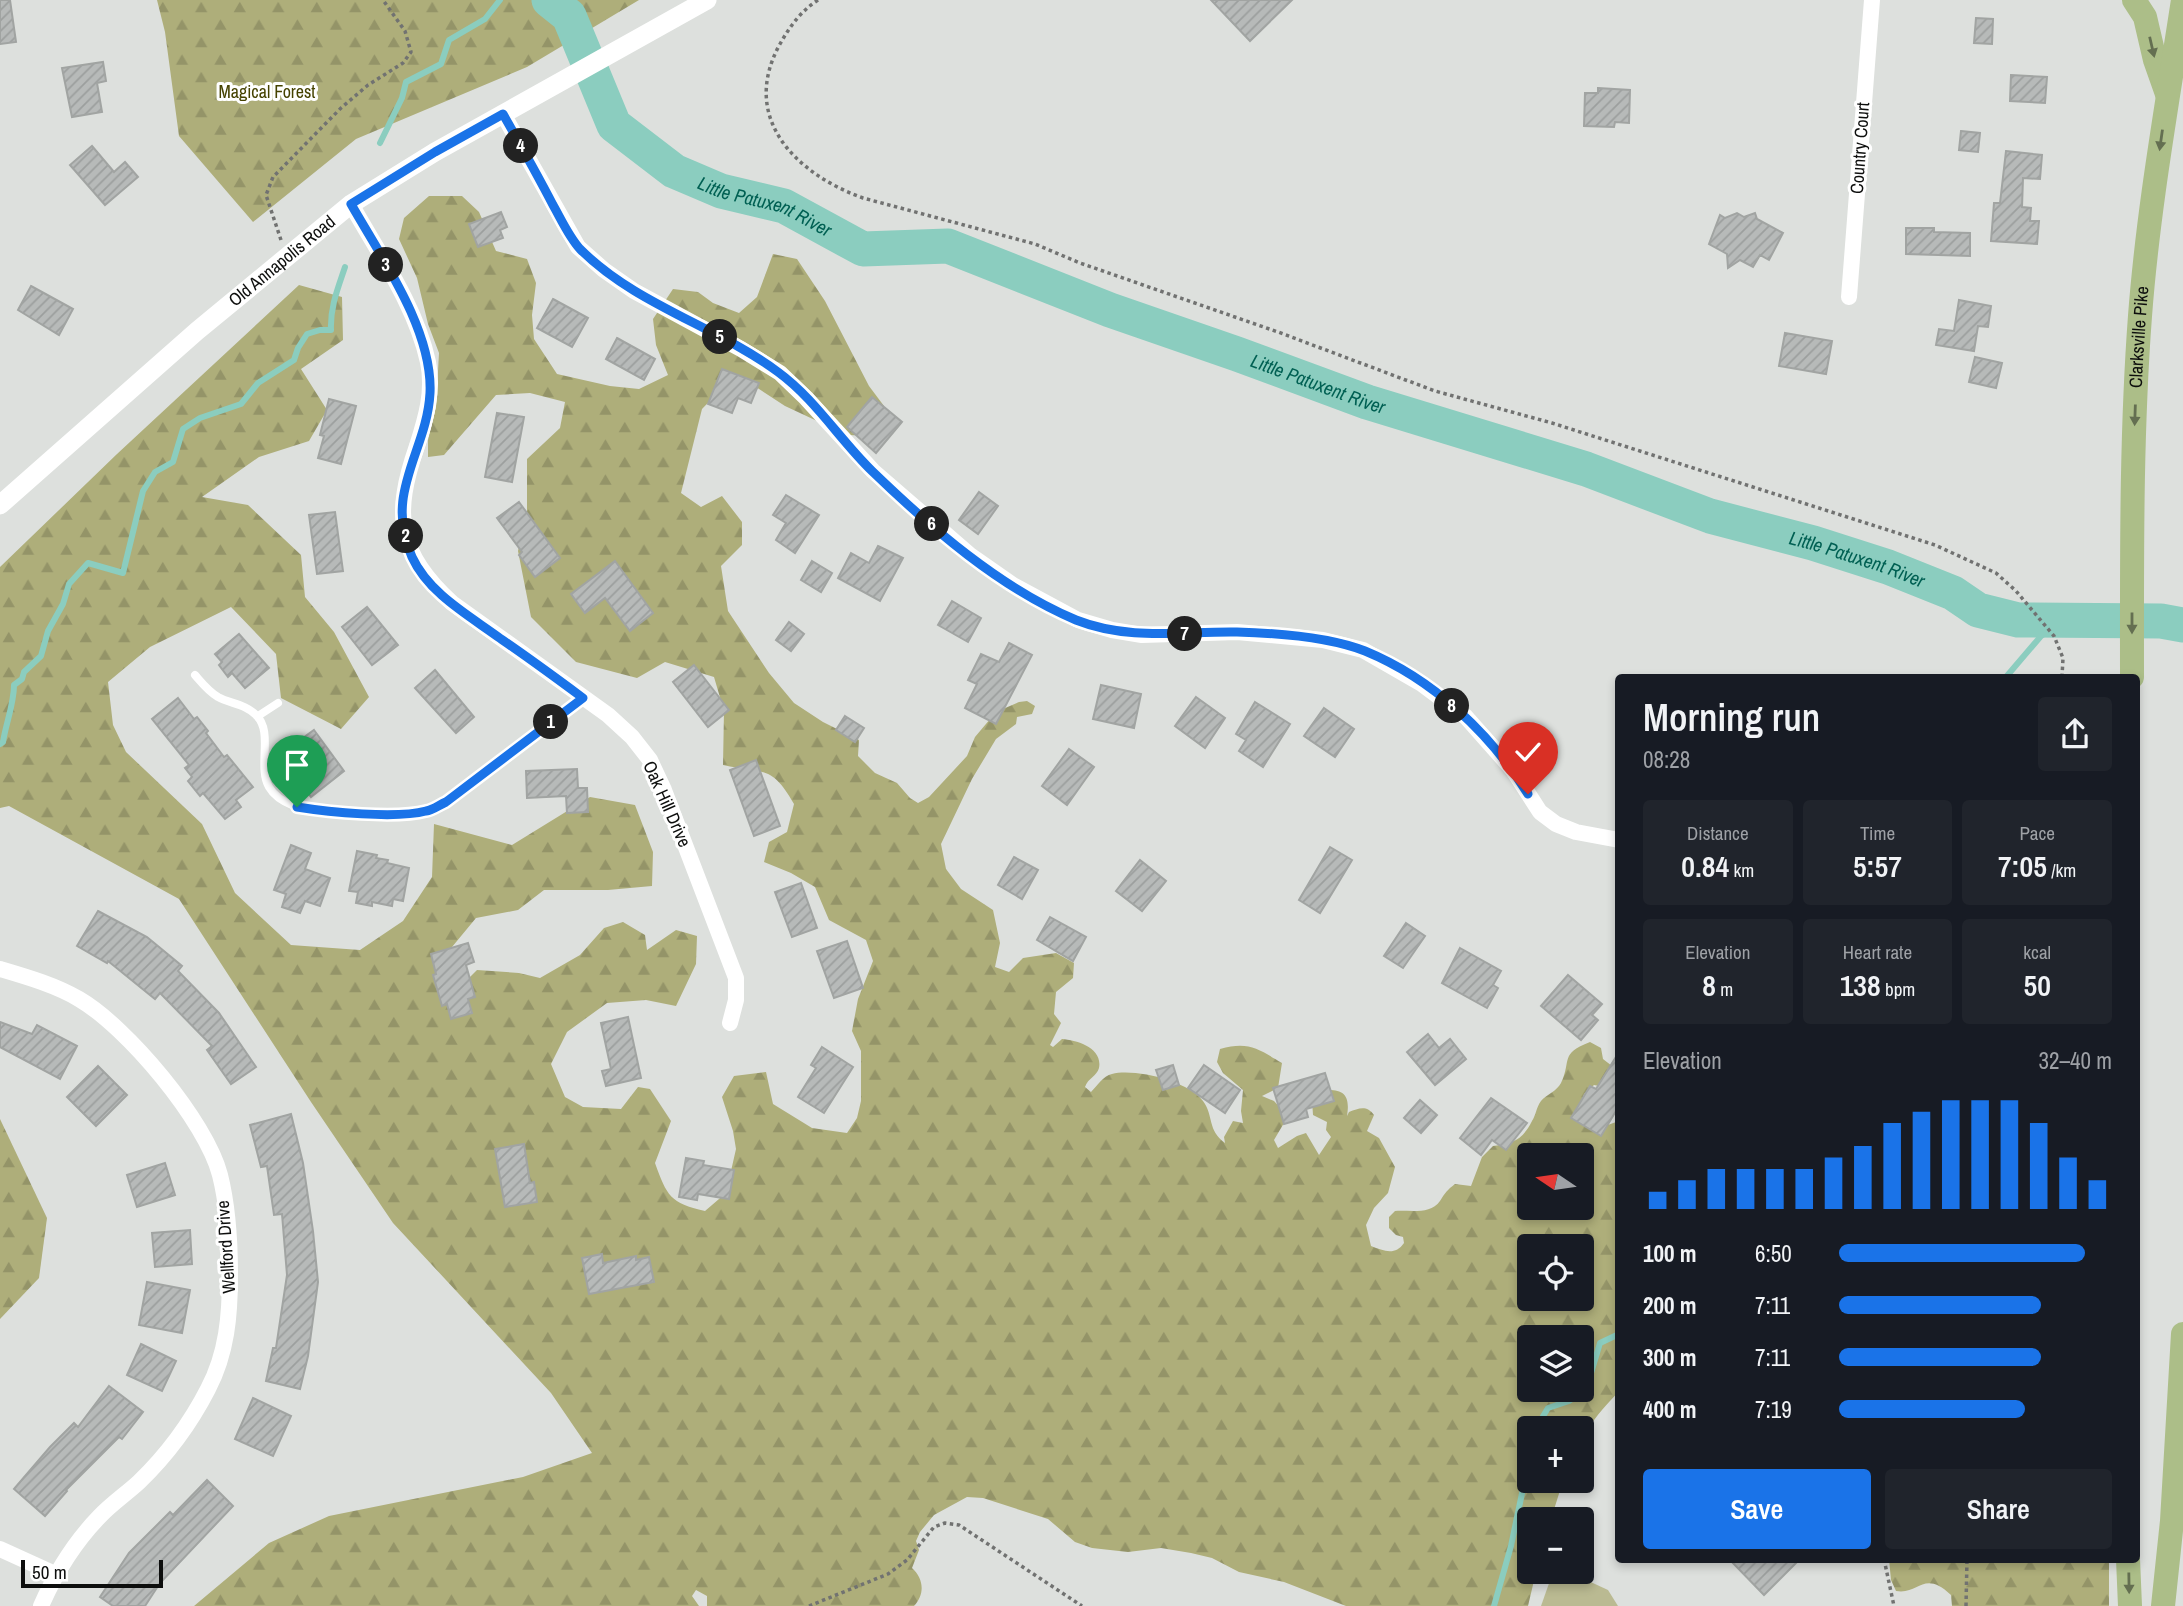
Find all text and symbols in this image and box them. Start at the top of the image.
one-way arrow [2147,36,2158,58]
park label: Magical Forest [219,79,315,104]
street label: Country Court [1844,101,1875,195]
pin: 4 [504,128,538,164]
one-way arrow [2156,129,2167,151]
text: 4 [516,132,525,158]
water label: Little Patuxent River [694,170,837,243]
street label: Old Annapolis Road [223,209,340,312]
pin: 3 [368,247,404,282]
text: 3 [381,251,390,277]
street label: Clarksville Pike [2123,285,2154,389]
pin: 5 [702,320,738,354]
text: 5 [715,323,724,349]
water label: Little Patuxent River [1247,347,1389,420]
one-way arrow [2129,404,2140,426]
pin: 6 [914,506,950,542]
text: 6 [927,510,936,536]
pin: 2 [388,518,424,554]
text: 2 [401,522,410,548]
water label: Little Patuxent River [1787,524,1929,594]
one-way arrow [2126,612,2138,634]
pin: 7 [1168,616,1202,652]
text: 7 [1180,620,1189,646]
pin: 8 [1434,688,1470,724]
text: 8 [1447,692,1456,718]
text: Morning run [1643,692,1820,743]
button: share [2038,697,2112,771]
pin: 1 [534,704,568,740]
text: 1 [546,708,555,734]
pin [1498,722,1558,794]
icon: check [1509,733,1547,771]
pin [267,735,327,807]
text: 08:28 [1643,744,1690,775]
icon: arrive [278,746,316,784]
street label: Oak Hill Drive [637,757,698,851]
text: Distance [1687,820,1749,846]
text: Time [1860,820,1895,846]
text: Pace [2019,820,2055,846]
text: 0.84 [1681,846,1729,886]
text: 5:57 [1853,846,1902,886]
text: 7:05 [1998,846,2047,886]
text: km [1729,857,1754,883]
text: /km [2047,857,2076,883]
text: Elevation [1685,939,1750,965]
text: Heart rate [1843,939,1912,965]
text: kcal [2023,939,2051,965]
text: 8 [1702,965,1716,1005]
text: 138 [1840,965,1881,1005]
text: 50 [2023,965,2051,1005]
text: m [1716,976,1733,1002]
text: bpm [1881,976,1915,1002]
text: Elevation [1643,1045,1722,1076]
text: 32–40 m [2039,1045,2112,1076]
north arrow [1517,1143,1594,1220]
map controls [1517,1143,1594,1584]
street label: Wellford Drive [210,1200,241,1294]
button: locate [1517,1234,1594,1311]
text: 100 m [1643,1238,1696,1269]
text: 6:50 [1755,1238,1792,1269]
text: 200 m [1643,1290,1696,1321]
text: 7:11 [1755,1290,1790,1321]
button: layers [1517,1325,1594,1402]
text: 300 m [1643,1342,1696,1373]
text: 7:11 [1755,1342,1790,1373]
text: 400 m [1643,1394,1696,1425]
text: 7:19 [1755,1394,1792,1425]
button: + [1517,1416,1594,1493]
button: Save [1643,1469,1871,1549]
button: Share [1885,1469,2112,1549]
button: − [1517,1507,1594,1584]
scale bar [21,1557,163,1589]
text: 50 m [32,1559,67,1585]
one-way arrow [2123,1572,2135,1594]

